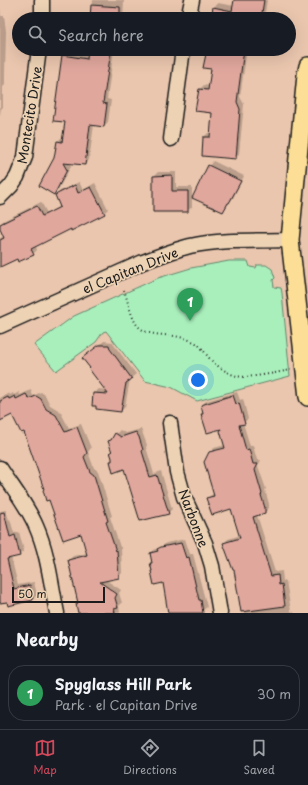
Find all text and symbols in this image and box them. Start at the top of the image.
search box [12,12,296,56]
icon: search [26,23,48,45]
text: Search here [58,23,144,46]
street label: Montecito Drive [12,65,46,165]
street label: el Capitan Drive [79,242,181,298]
pin: 1 [177,288,203,321]
your location [188,370,208,390]
street label: Narbonne [174,486,214,550]
scale bar [12,585,105,604]
text: 50 m [18,585,47,602]
text: Nearby [16,626,78,652]
text: Spyglass Hill Park [55,672,192,695]
text: 1 [27,684,33,703]
text: 30 m [257,684,291,703]
text: Park · el Capitan Drive [55,695,197,714]
tab: Map [33,737,57,778]
tab: Directions [123,737,177,778]
tab: Saved [243,737,275,778]

